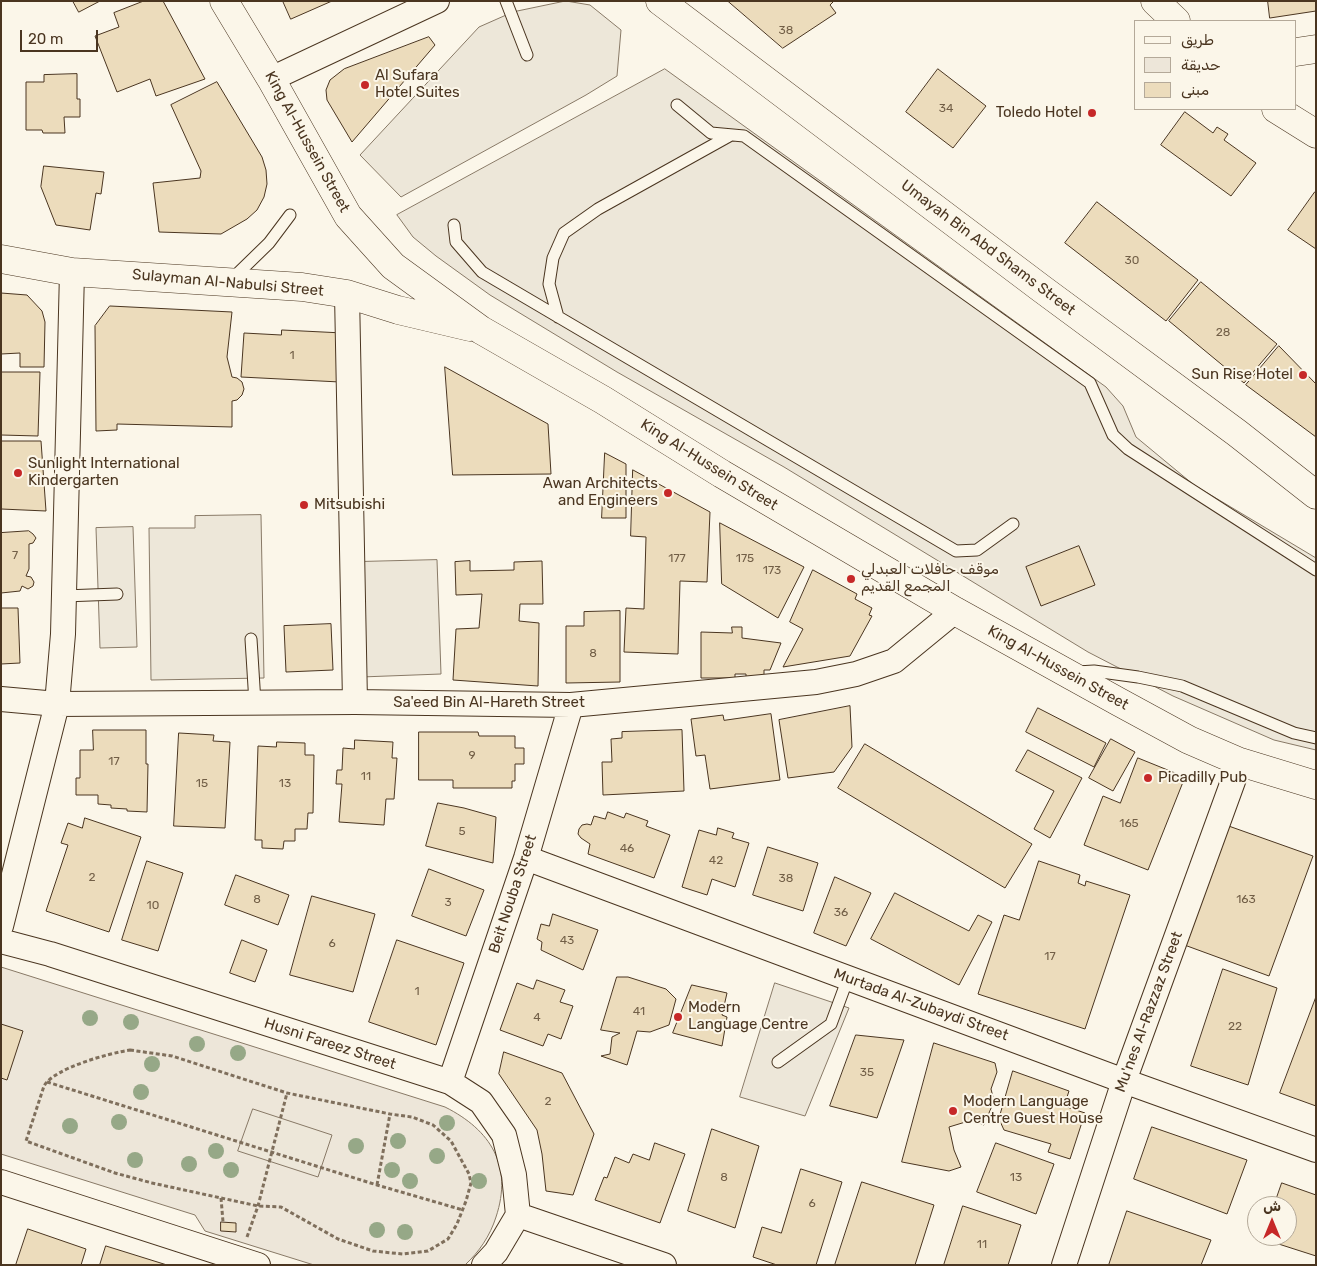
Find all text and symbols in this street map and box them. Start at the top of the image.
scale bar [22,20,100,52]
legend [1134,20,1297,110]
house number: 38 [779,24,793,38]
text: 20 m [28,30,63,48]
text: طريق [1181,31,1214,49]
text: حديقة [1181,56,1221,74]
place label: Al Sufara Hotel Suites [375,67,460,102]
street label: King Al-Hussein Street [261,68,353,216]
marker: Al Sufara Hotel Suites [359,79,371,91]
text: مبنى [1181,81,1209,99]
house number: 34 [939,102,953,116]
place label: Toledo Hotel [996,104,1082,122]
marker: Toledo Hotel [1086,107,1098,119]
street label: Umayah Bin Abd Shams Street [897,176,1079,320]
house number: 30 [1125,254,1139,268]
street label: Sulayman Al-Nabulsi Street [131,266,325,300]
house number: 28 [1216,326,1230,340]
house number: 1 [289,349,295,363]
place label: Sun Rise Hotel [1192,366,1293,384]
marker: Sun Rise Hotel [1297,369,1309,381]
street label: King Al-Hussein Street [637,415,781,515]
place label: Sunlight International Kindergarten [28,455,180,490]
marker: Sunlight International Kindergarten [12,467,24,479]
place label: Awan Architects and Engineers [543,475,658,510]
marker: Awan Architects and Engineers [662,487,674,499]
place label: Mitsubishi [314,496,385,514]
marker: Mitsubishi [298,499,310,511]
house number: 7 [12,549,18,563]
house number: 177 [668,552,686,566]
house number: 175 [736,552,754,566]
place label: موقف حافلات العبدلي المجمع القديم [861,561,999,596]
house number: 173 [763,564,781,578]
marker: موقف حافلات العبدلي المجمع القديم [845,573,857,585]
street label: King Al-Hussein Street [984,622,1132,714]
house number: 8 [589,647,597,661]
street label: Sa'eed Bin Al-Hareth Street [393,694,585,712]
house number: 9 [468,749,476,763]
house number: 17 [108,755,120,769]
place label: Picadilly Pub [1158,769,1247,787]
house number: 11 [361,770,371,784]
marker: Picadilly Pub [1142,772,1154,784]
house number: 15 [196,777,208,791]
house number: 13 [279,777,291,791]
house number: 165 [1119,817,1139,831]
house number: 5 [458,825,466,839]
street label: Beit Nouba Street [485,832,541,956]
house number: 46 [620,842,634,856]
house number: 42 [709,854,723,868]
house number: 2 [88,871,96,885]
house number: 38 [779,872,793,886]
house number: 8 [253,893,261,907]
house number: 163 [1236,893,1256,907]
house number: 3 [444,896,452,910]
house number: 10 [147,899,159,913]
house number: 36 [834,906,848,920]
street label: Mu'nes Al-Razzaz Street [1111,929,1187,1095]
house number: 43 [560,934,574,948]
house number: 6 [328,937,336,951]
house number: 17 [1044,950,1056,964]
street label: Murtada Al-Zubaydi Street [831,965,1011,1045]
house number: 1 [414,985,420,999]
place label: Modern Language Centre [688,999,808,1034]
house number: 41 [633,1005,645,1019]
house number: 4 [533,1011,541,1025]
marker: Modern Language Centre [672,1011,684,1023]
street label: Husni Fareez Street [262,1014,398,1074]
house number: 22 [1228,1020,1242,1034]
house number: 35 [860,1066,874,1080]
place label: Modern Language Centre Guest House [963,1093,1103,1128]
house number: 2 [544,1095,552,1109]
marker: Modern Language Centre Guest House [947,1105,959,1117]
house number: 8 [720,1171,728,1185]
house number: 13 [1010,1171,1022,1185]
north arrow [1247,1196,1297,1246]
house number: 6 [808,1197,816,1211]
text: ش [1263,1198,1281,1215]
house number: 11 [977,1238,987,1252]

